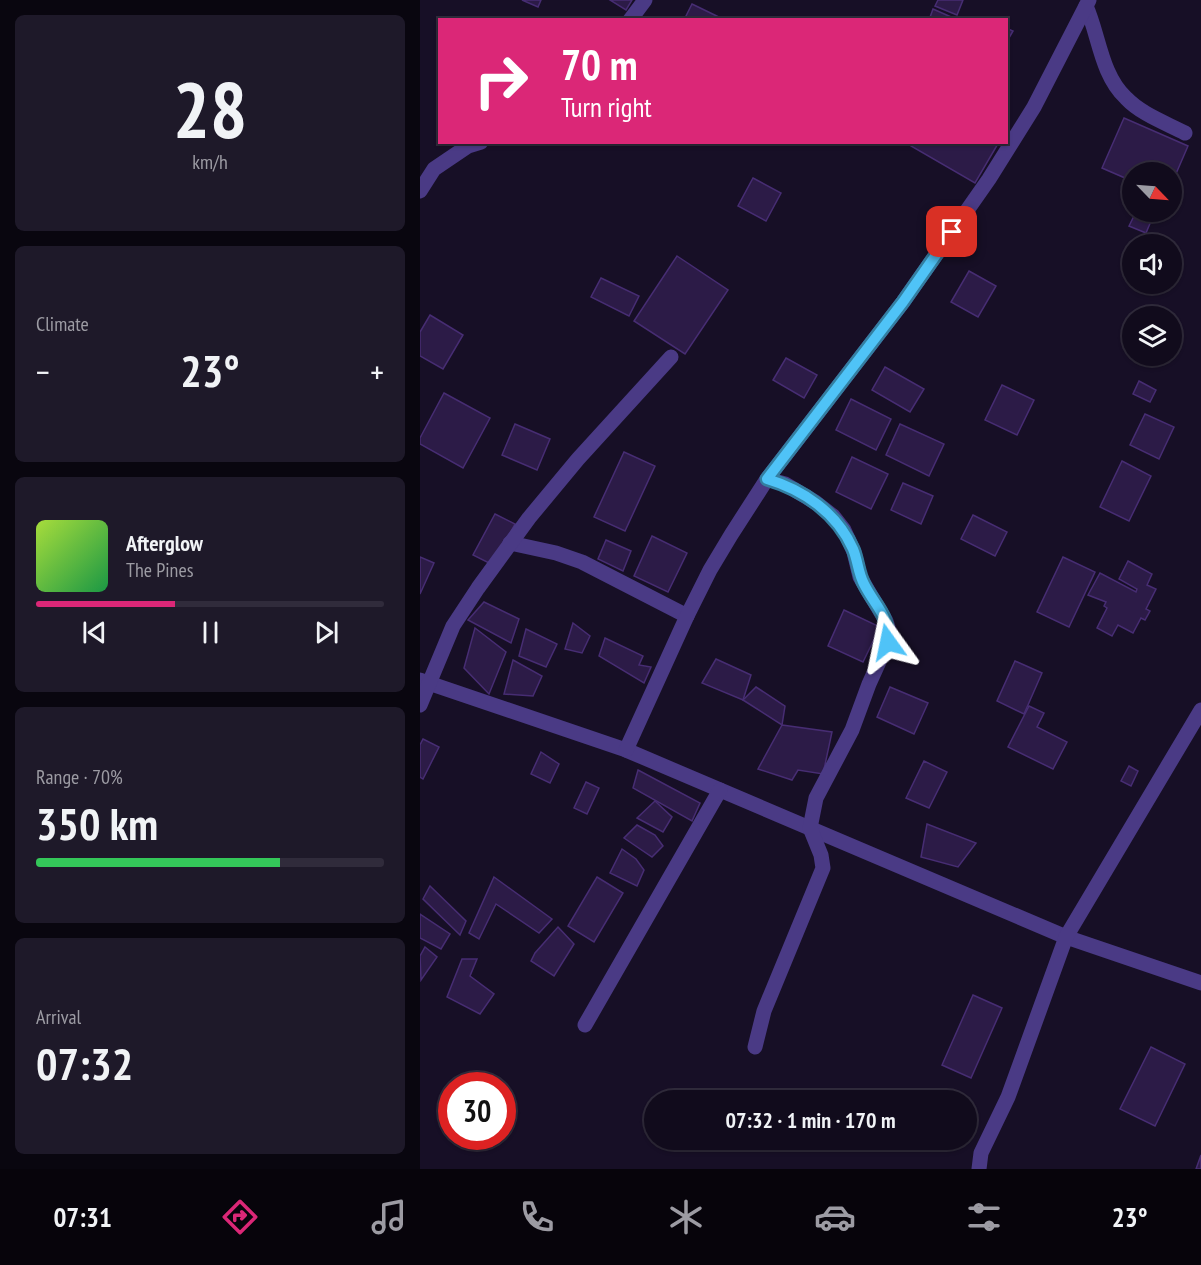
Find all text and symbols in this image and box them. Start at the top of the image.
text: 70 m [561,37,638,92]
icon: right [462,42,540,120]
text: 28 [173,59,247,160]
text: Turn right [561,90,652,124]
text: km/h [192,149,228,175]
north arrow [1122,162,1182,222]
map controls [1122,162,1182,366]
pin [926,206,977,257]
icon: arrive [935,215,968,248]
button: sound [1122,234,1182,294]
button: layers [1122,306,1182,366]
text: Climate [36,311,89,337]
text: 23° [180,341,240,399]
text: − [36,350,50,393]
text: + [370,350,384,393]
text: Afterglow [126,529,203,557]
text: The Pines [126,557,193,583]
position arrow [856,610,920,674]
icon: previous [78,616,111,649]
icon: pause [194,616,227,649]
icon: next [310,616,343,649]
text: Range · 70% [36,764,123,790]
text: 350 km [36,794,158,852]
text: Arrival [36,1004,81,1030]
text: 07:32 [36,1034,133,1092]
speed limit sign: 30 [438,1072,516,1150]
text: 07:32 · 1 min · 170 m [725,1106,896,1134]
icon: directions [219,1196,261,1238]
icon: music [368,1196,410,1238]
icon: phone [516,1196,558,1238]
icon: climate [665,1196,707,1238]
icon: car [814,1196,856,1238]
icon: filters [963,1196,1005,1238]
text: 07:31 [53,1200,112,1234]
text: 23° [1112,1200,1147,1234]

